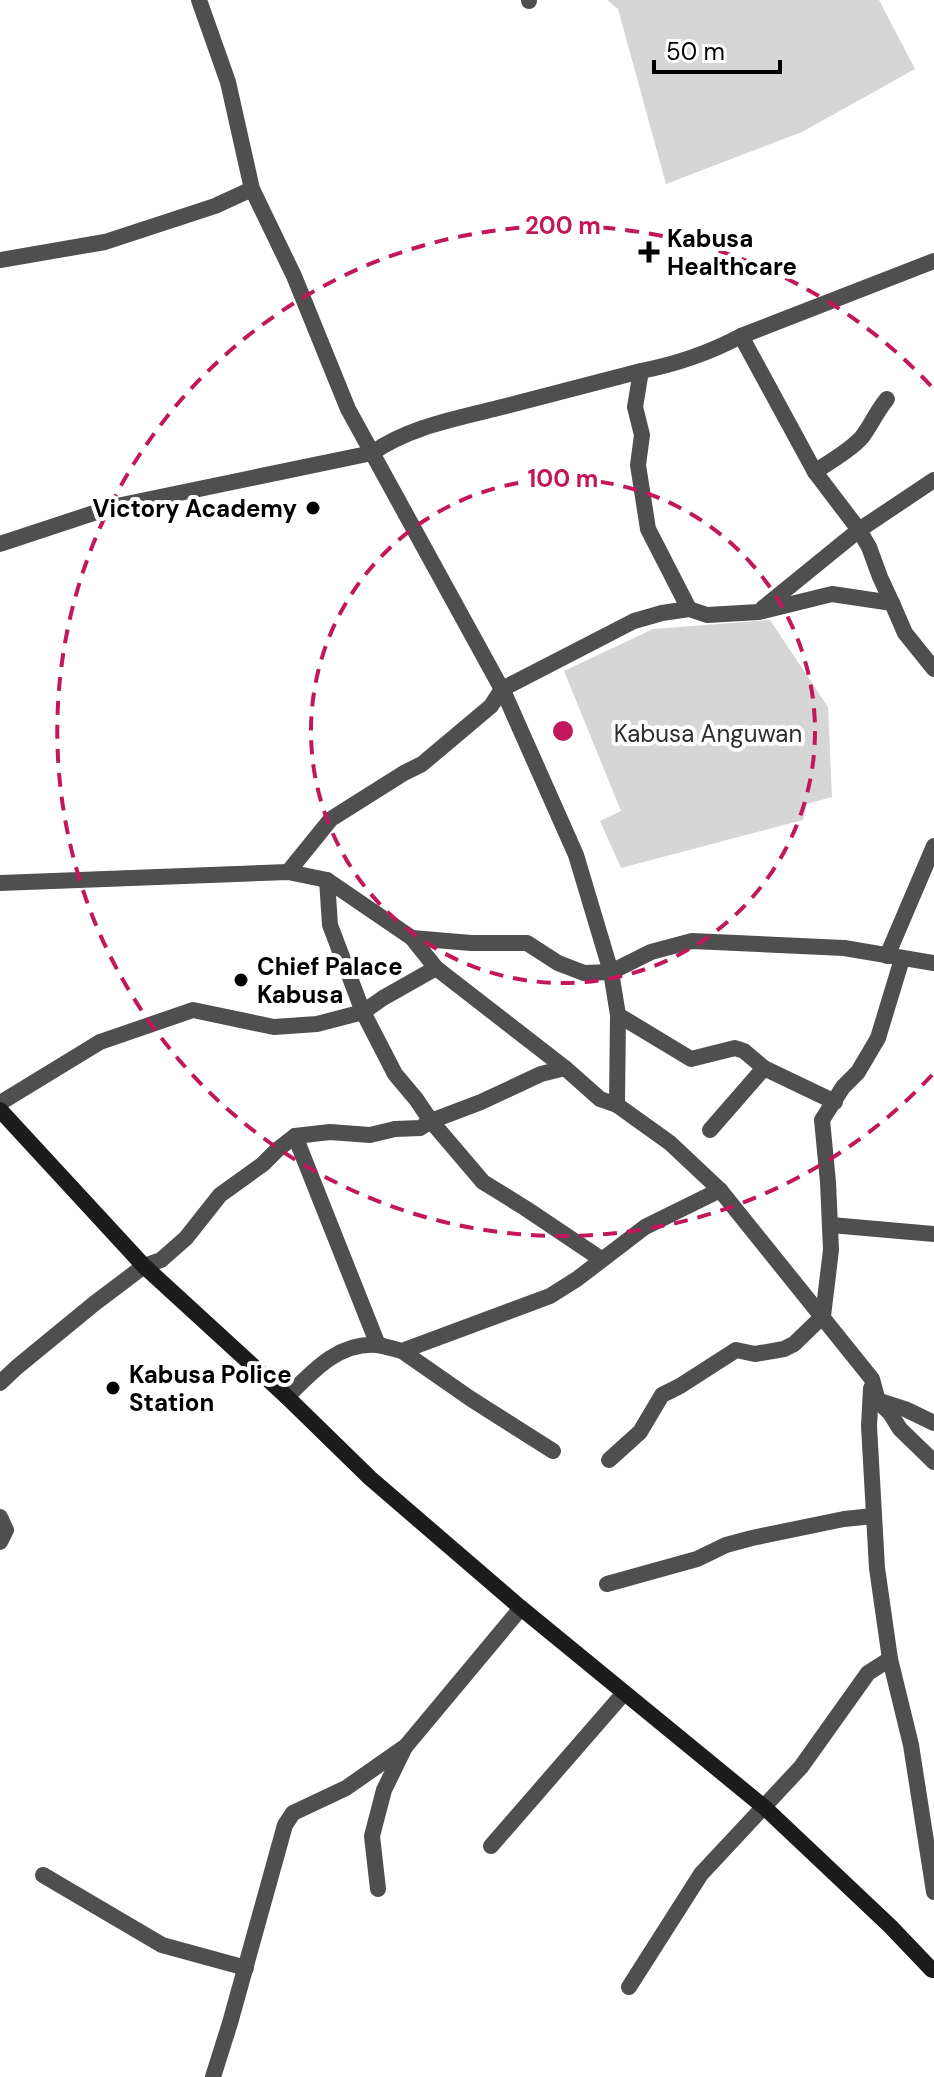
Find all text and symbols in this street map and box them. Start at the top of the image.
scale bar [654,24,780,74]
text: 50 m [666,36,725,67]
text: 200 m [525,210,601,241]
place label: Kabusa Healthcare [667,223,797,282]
marker: Kabusa Healthcare [638,241,660,263]
text: 100 m [528,463,598,494]
place label: Victory Academy [92,493,297,524]
marker: Victory Academy [304,499,322,517]
centre of rings [549,717,577,745]
park label: Kabusa Anguwan [614,718,802,749]
place label: Chief Palace Kabusa [257,951,403,1010]
marker: Chief Palace Kabusa [232,971,250,989]
place label: Kabusa Police Station [129,1359,292,1418]
marker: Kabusa Police Station [104,1379,122,1397]

